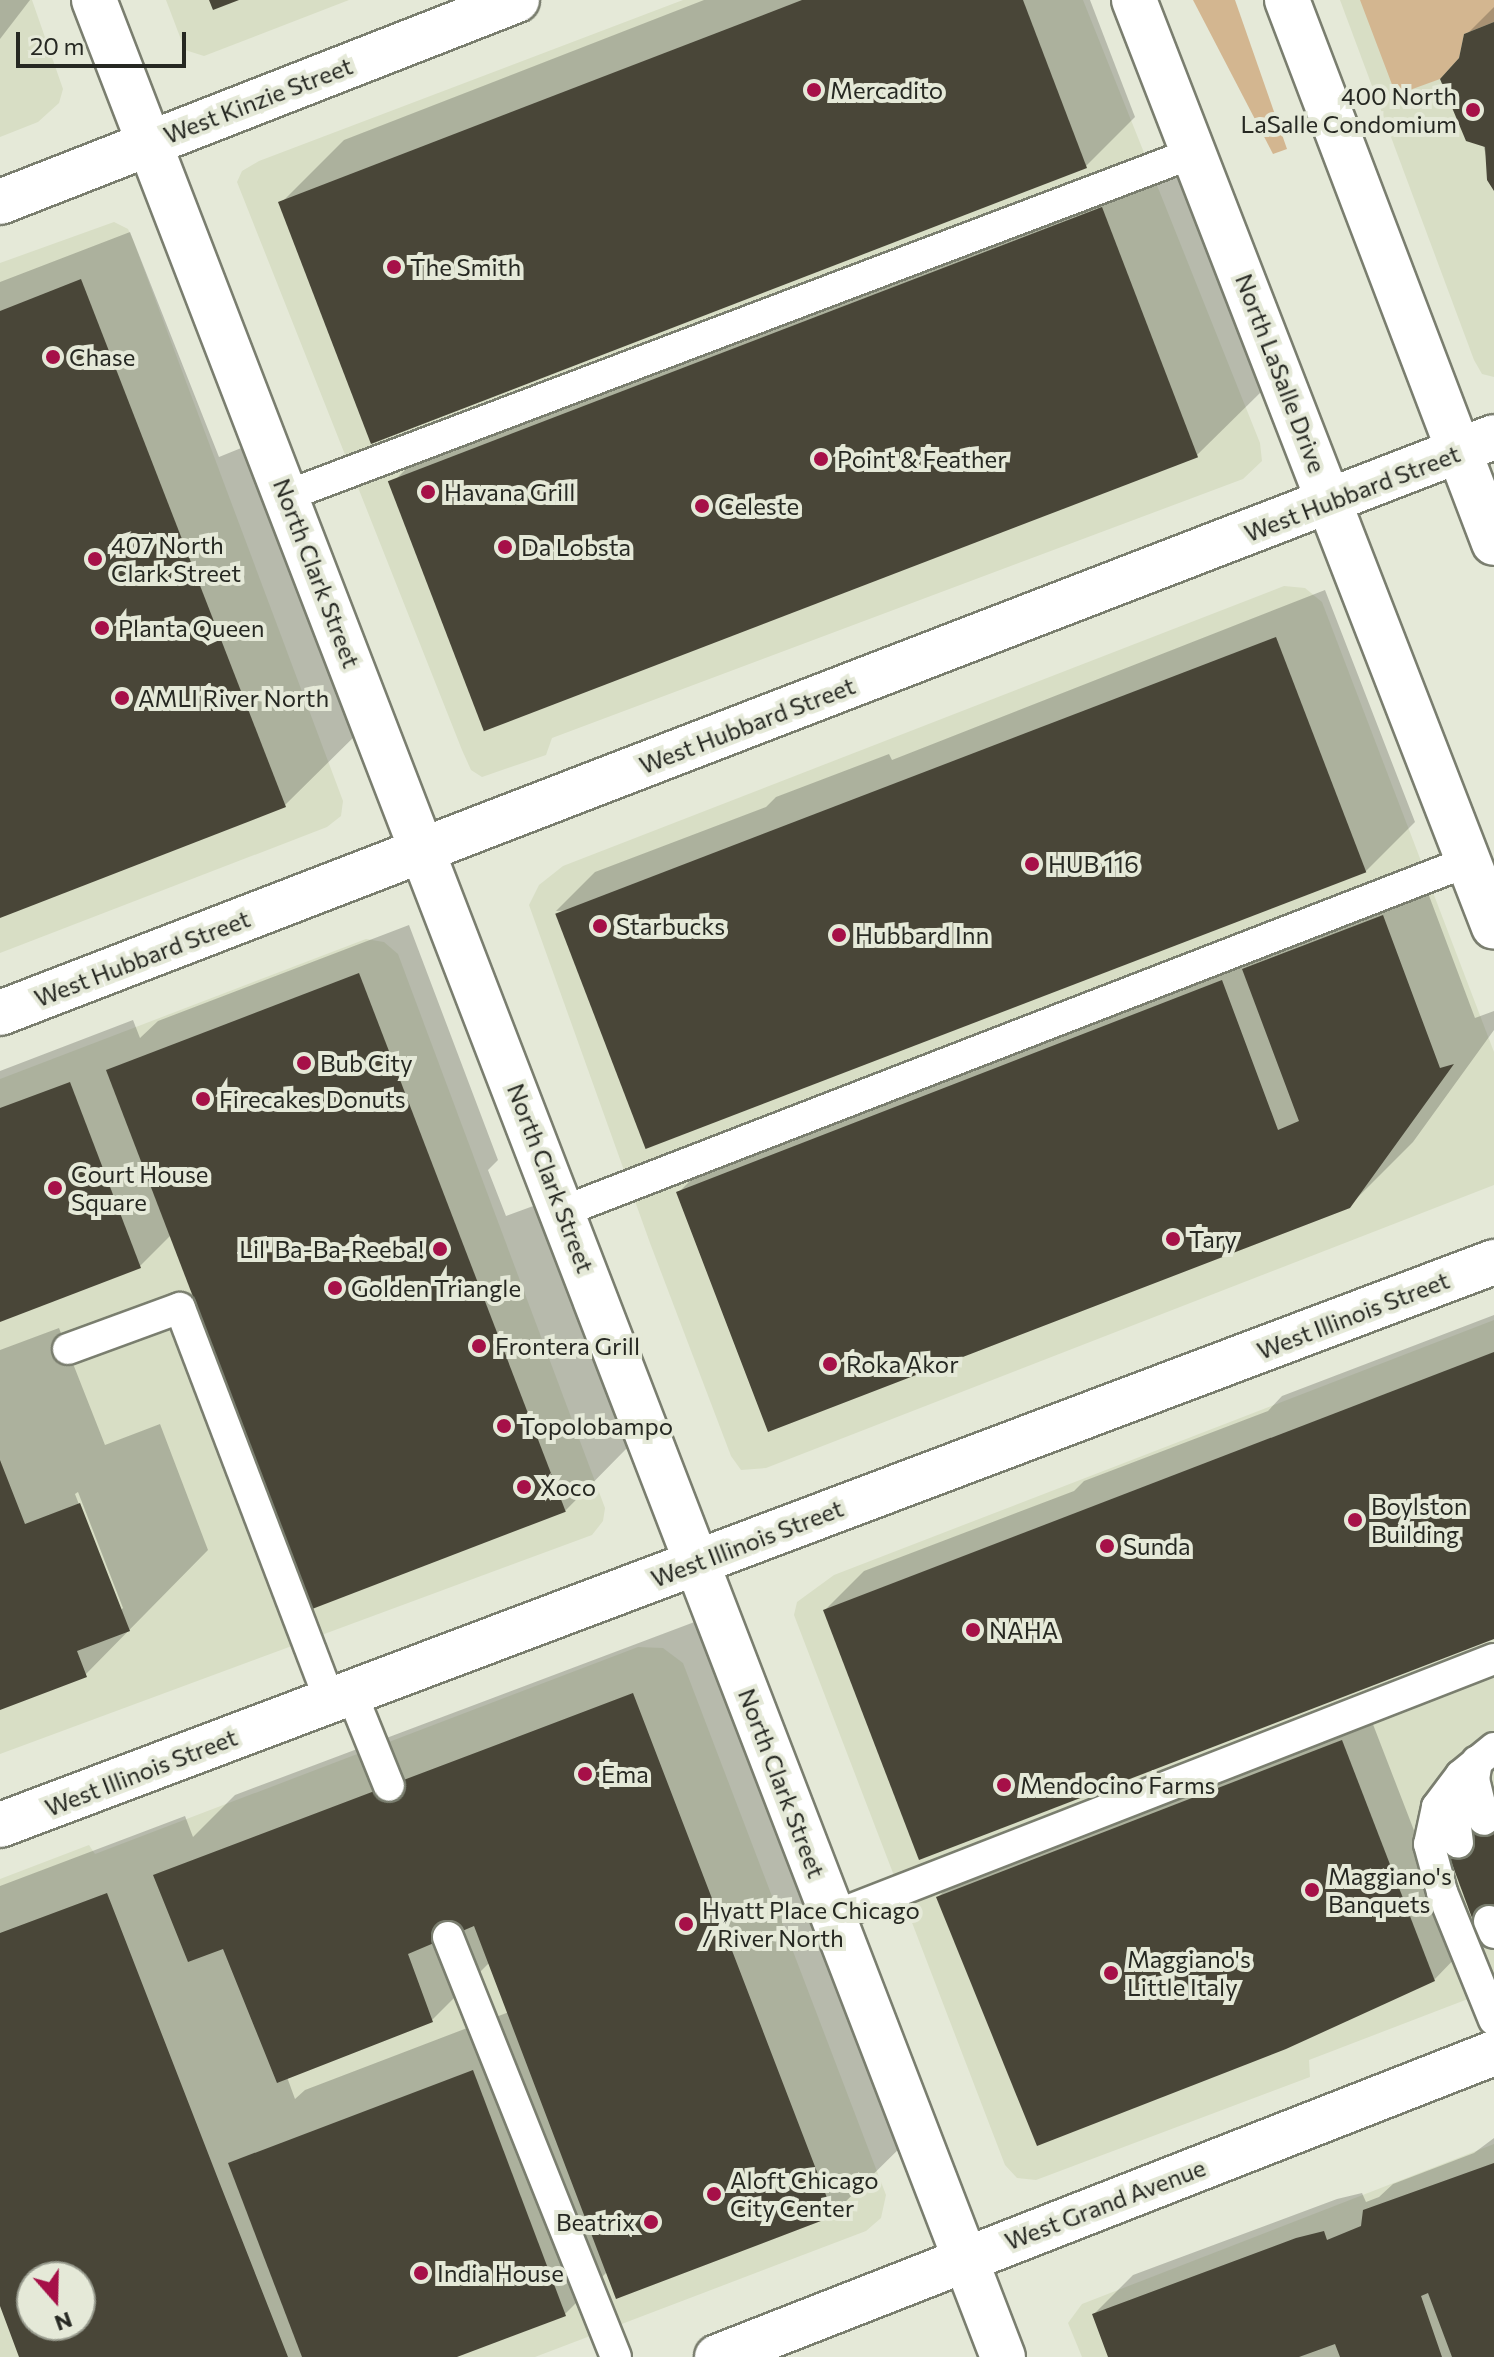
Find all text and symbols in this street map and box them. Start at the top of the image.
scale bar [20,16,190,66]
text: 20 m [30,31,84,60]
street label: West Kinzie Street [159,51,357,149]
place label: Mercadito [830,76,943,104]
marker: Mercadito [805,81,823,99]
place label: 400 North LaSalle Condomium [1240,82,1457,138]
marker: 400 North LaSalle Condomium [1464,101,1482,119]
place label: The Smith [410,253,521,281]
marker: The Smith [385,258,403,276]
street label: North LaSalle Drive [1230,270,1332,476]
place label: Chase [69,343,135,371]
marker: Chase [44,348,62,366]
street label: West Hubbard Street [1240,439,1464,547]
place label: Point & Feather [837,445,1007,473]
marker: Point & Feather [812,450,830,468]
street label: North Clark Street [268,474,366,672]
place label: Havana Grill [444,478,575,506]
marker: Havana Grill [419,483,437,501]
place label: Celeste [718,492,799,520]
marker: Celeste [693,497,711,515]
place label: 407 North Clark Street [111,531,241,587]
place label: Da Lobsta [521,533,631,561]
marker: Da Lobsta [496,538,514,556]
marker: 407 North Clark Street [86,550,104,568]
place label: Planta Queen [118,614,265,642]
marker: Planta Queen [93,619,111,637]
street label: West Hubbard Street [635,671,859,779]
place label: AMLI River North [138,684,329,712]
marker: AMLI River North [113,689,131,707]
place label: HUB 116 [1048,850,1139,878]
marker: HUB 116 [1023,855,1041,873]
street label: West Hubbard Street [30,904,254,1012]
place label: Starbucks [616,912,725,940]
marker: Starbucks [591,917,609,935]
place label: Hubbard Inn [855,921,989,949]
marker: Hubbard Inn [830,926,848,944]
place label: Bub City [320,1049,413,1077]
marker: Bub City [295,1054,313,1072]
street label: North Clark Street [502,1079,600,1277]
place label: Firecakes Donuts [219,1085,406,1113]
marker: Firecakes Donuts [194,1090,212,1108]
place label: Court House Square [71,1160,209,1216]
marker: Court House Square [46,1179,64,1197]
place label: Tary [1189,1225,1237,1253]
marker: Tary [1164,1230,1182,1248]
place label: Lil' Ba-Ba-Reeba! [239,1235,424,1263]
marker: Lil' Ba-Ba-Reeba! [431,1240,449,1258]
street label: West Illinois Street [1253,1265,1453,1365]
place label: Golden Triangle [351,1274,521,1302]
marker: Golden Triangle [326,1279,344,1297]
place label: Frontera Grill [495,1332,640,1360]
marker: Frontera Grill [470,1337,488,1355]
place label: Roka Akor [846,1350,959,1378]
marker: Roka Akor [821,1355,839,1373]
place label: Topolobampo [520,1412,673,1440]
marker: Topolobampo [495,1417,513,1435]
place label: Xoco [540,1473,596,1501]
marker: Xoco [515,1478,533,1496]
place label: Boylston Building [1371,1492,1468,1548]
street label: West Illinois Street [647,1493,847,1593]
marker: Boylston Building [1346,1511,1364,1529]
place label: Sunda [1123,1532,1191,1560]
marker: Sunda [1098,1537,1116,1555]
place label: NAHA [989,1616,1058,1644]
marker: NAHA [964,1621,982,1639]
street label: North Clark Street [733,1684,831,1882]
street label: West Illinois Street [41,1722,241,1822]
place label: Ema [601,1760,649,1788]
marker: Ema [576,1765,594,1783]
place label: Mendocino Farms [1020,1771,1216,1799]
marker: Mendocino Farms [995,1776,1013,1794]
place label: Maggiano's Banquets [1328,1862,1452,1918]
marker: Maggiano's Banquets [1303,1881,1321,1899]
place label: Hyatt Place Chicago / River North [702,1896,920,1952]
marker: Hyatt Place Chicago / River North [677,1915,695,1933]
place label: Maggiano's Little Italy [1127,1945,1251,2001]
marker: Maggiano's Little Italy [1102,1964,1120,1982]
street label: West Grand Avenue [1001,2152,1209,2256]
place label: Aloft Chicago City Center [730,2166,879,2222]
marker: Aloft Chicago City Center [705,2185,723,2203]
place label: Beatrix [556,2208,635,2236]
marker: Beatrix [642,2213,660,2231]
place label: India House [437,2259,564,2287]
north arrow [16,2261,96,2341]
marker: India House [412,2264,430,2282]
text: N [51,2307,76,2338]

